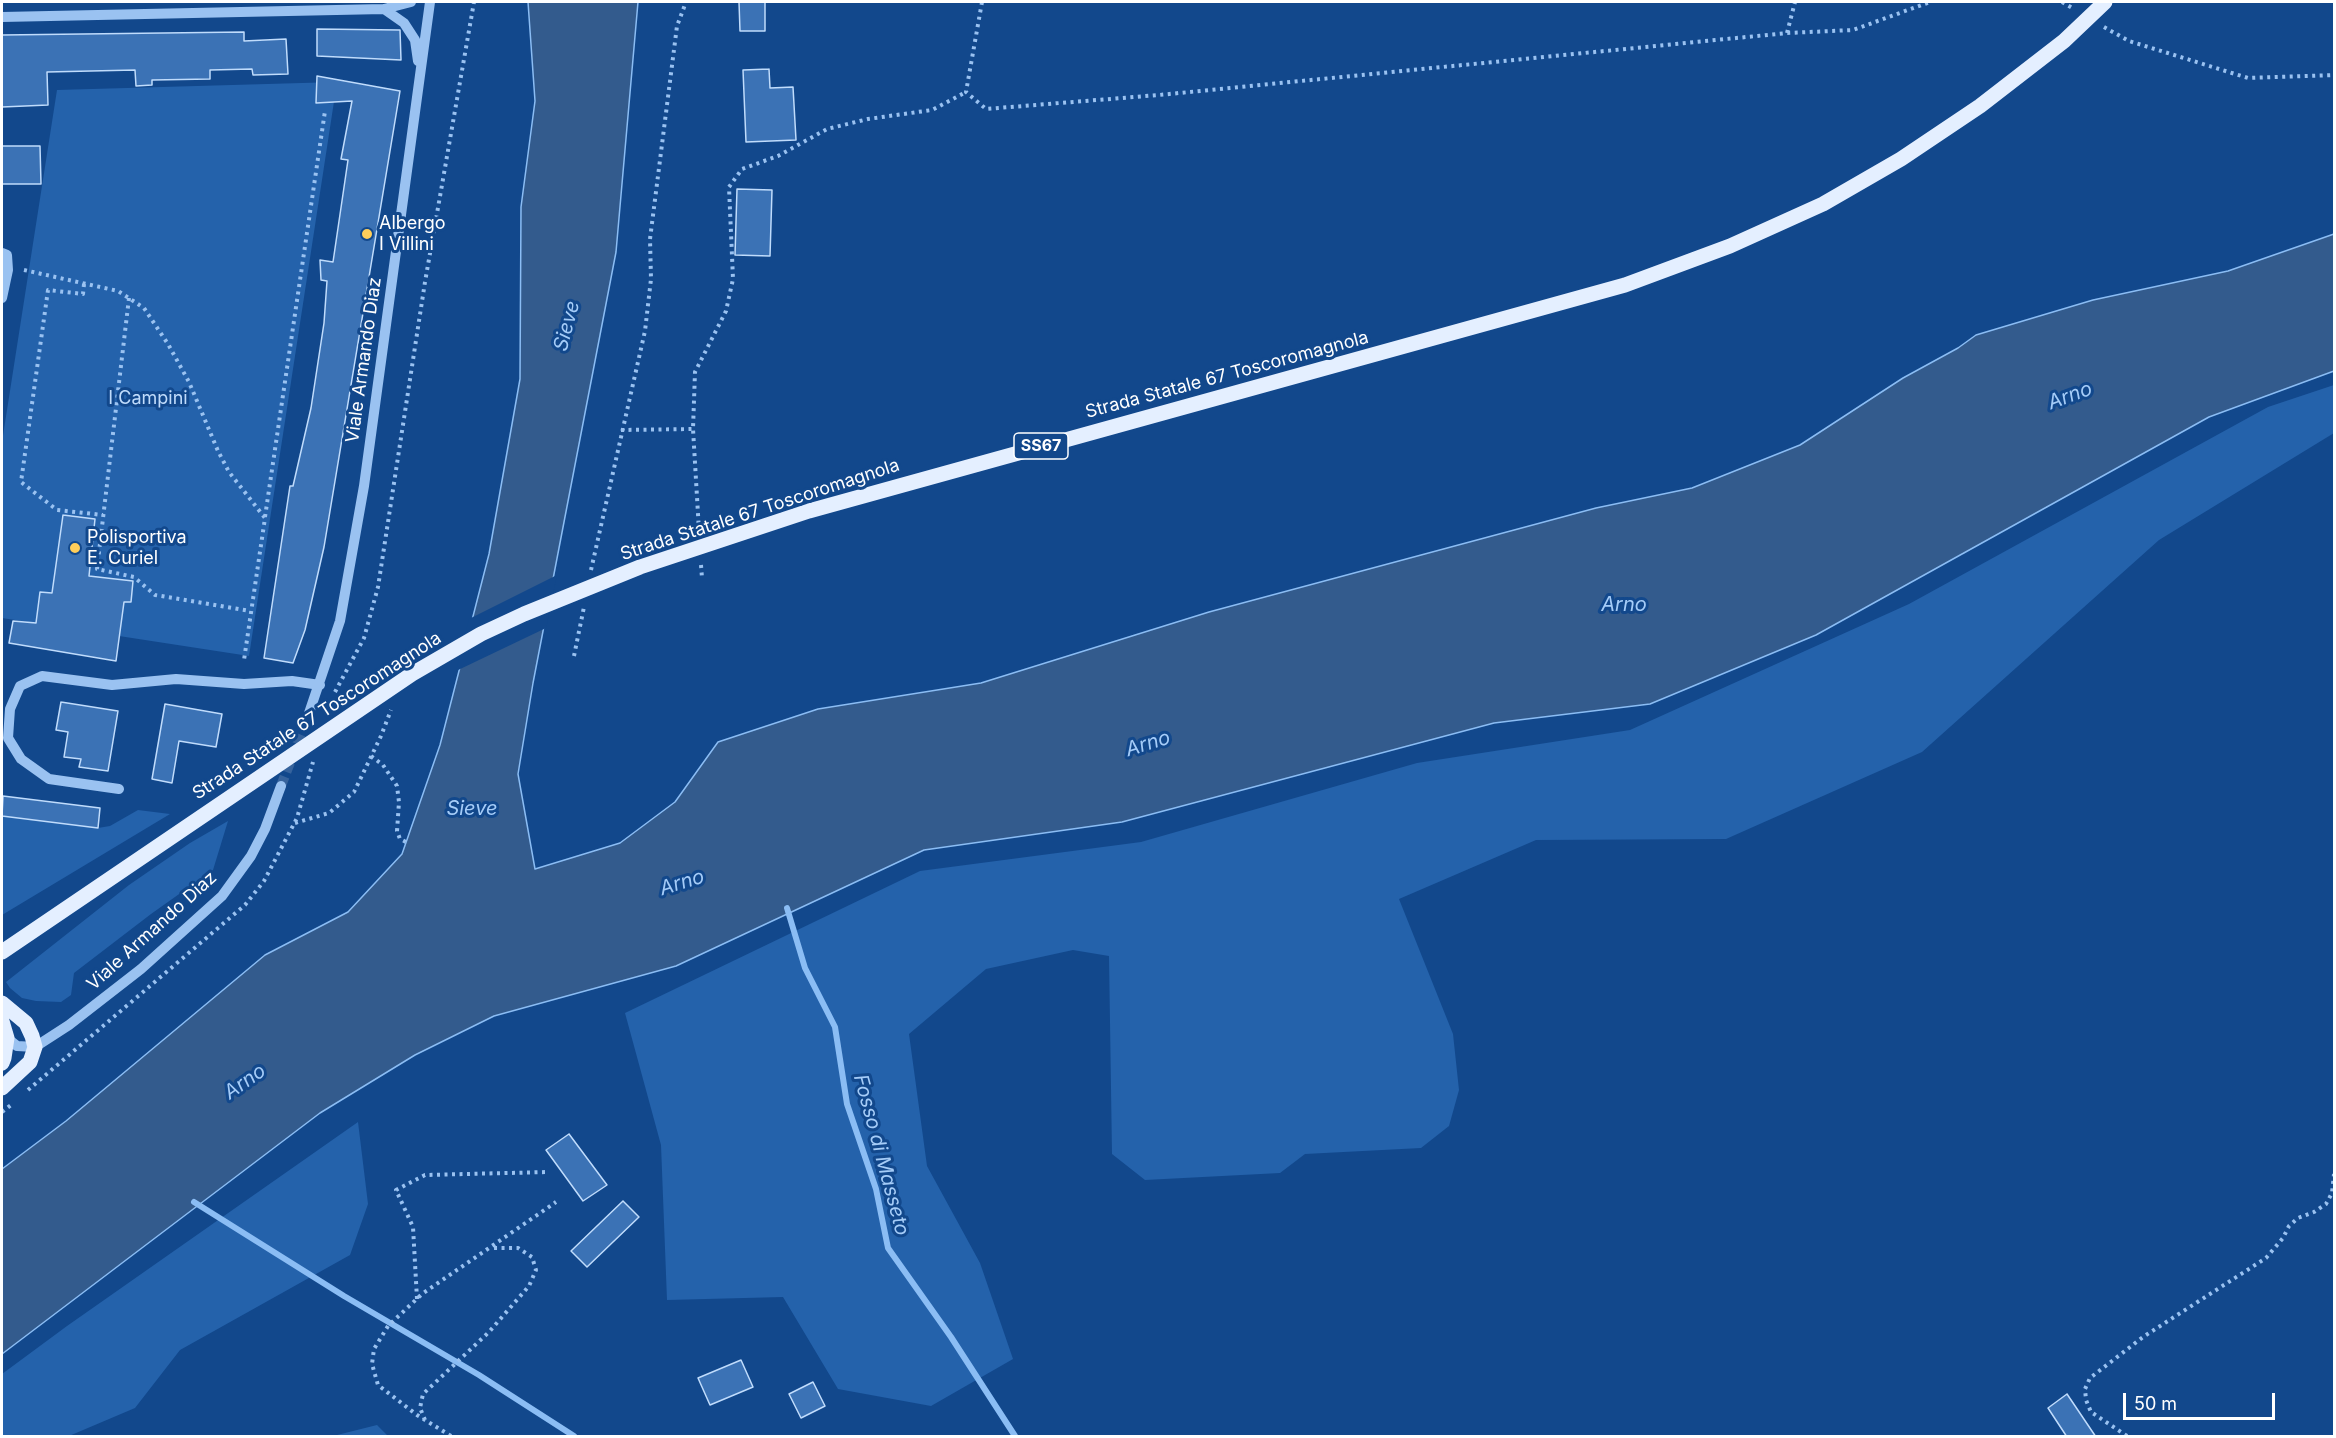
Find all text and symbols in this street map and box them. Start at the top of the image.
place label: Albergo I Villini [379,213,446,256]
marker: Albergo I Villini [360,227,374,241]
street label: Viale Armando Diaz [342,276,386,444]
water label: Sieve [549,298,585,354]
street label: Strada Statale 67 Toscoromagnola [1083,327,1371,423]
water label: Arno [2045,377,2095,415]
park label: I Campini [108,388,188,410]
road number: SS67 [1014,433,1068,459]
street label: Strada Statale 67 Toscoromagnola [618,455,902,565]
place label: Polisportiva E. Curiel [87,527,187,570]
marker: Polisportiva E. Curiel [68,541,82,555]
water label: Arno [1601,593,1647,617]
street label: Strada Statale 67 Toscoromagnola [189,627,445,805]
water label: Arno [1123,726,1173,762]
water label: Sieve [446,797,498,821]
water label: Arno [657,865,707,901]
street label: Viale Armando Diaz [83,867,221,995]
water label: Arno [219,1059,271,1105]
water label: Fosso di Masseto [848,1072,914,1238]
scale bar [2126,1381,2278,1419]
text: 50 m [2134,1393,2177,1414]

